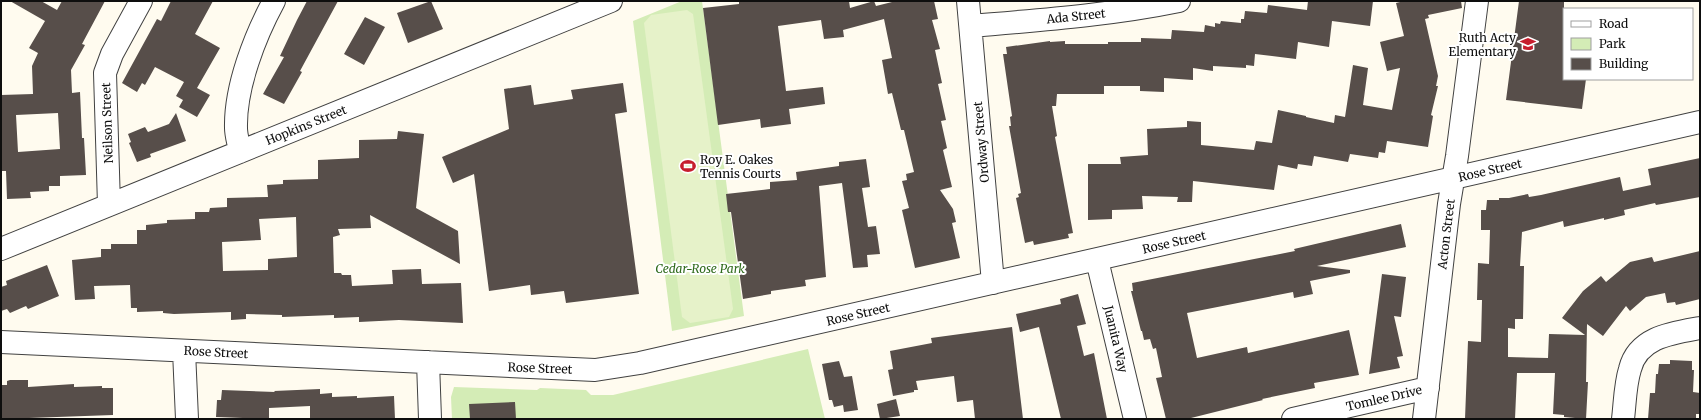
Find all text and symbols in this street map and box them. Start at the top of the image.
street label: Ada Street [1045,5,1107,27]
legend [1563,8,1693,80]
text: Road [1599,16,1628,31]
place label: Ruth Acty Elementary [1449,30,1516,59]
school or university icon: Ruth Acty Elementary [1519,35,1537,53]
text: Park [1599,36,1626,51]
text: Building [1599,56,1649,71]
street label: Neilson Street [98,82,116,164]
street label: Ordway Street [970,100,992,183]
street label: Hopkins Street [263,102,349,148]
place label: Roy E. Oakes Tennis Courts [700,152,781,181]
street label: Rose Street [1457,155,1523,185]
sports icon: Roy E. Oakes Tennis Courts [679,157,697,175]
street label: Acton Street [1434,198,1458,271]
street label: Rose Street [1141,227,1207,257]
park label: Cedar-Rose Park [655,261,745,276]
street label: Rose Street [825,299,891,329]
street label: Juanita Way [1101,303,1131,374]
street label: Rose Street [183,343,249,361]
street label: Rose Street [507,359,573,377]
street label: Tomlee Drive [1345,382,1423,414]

